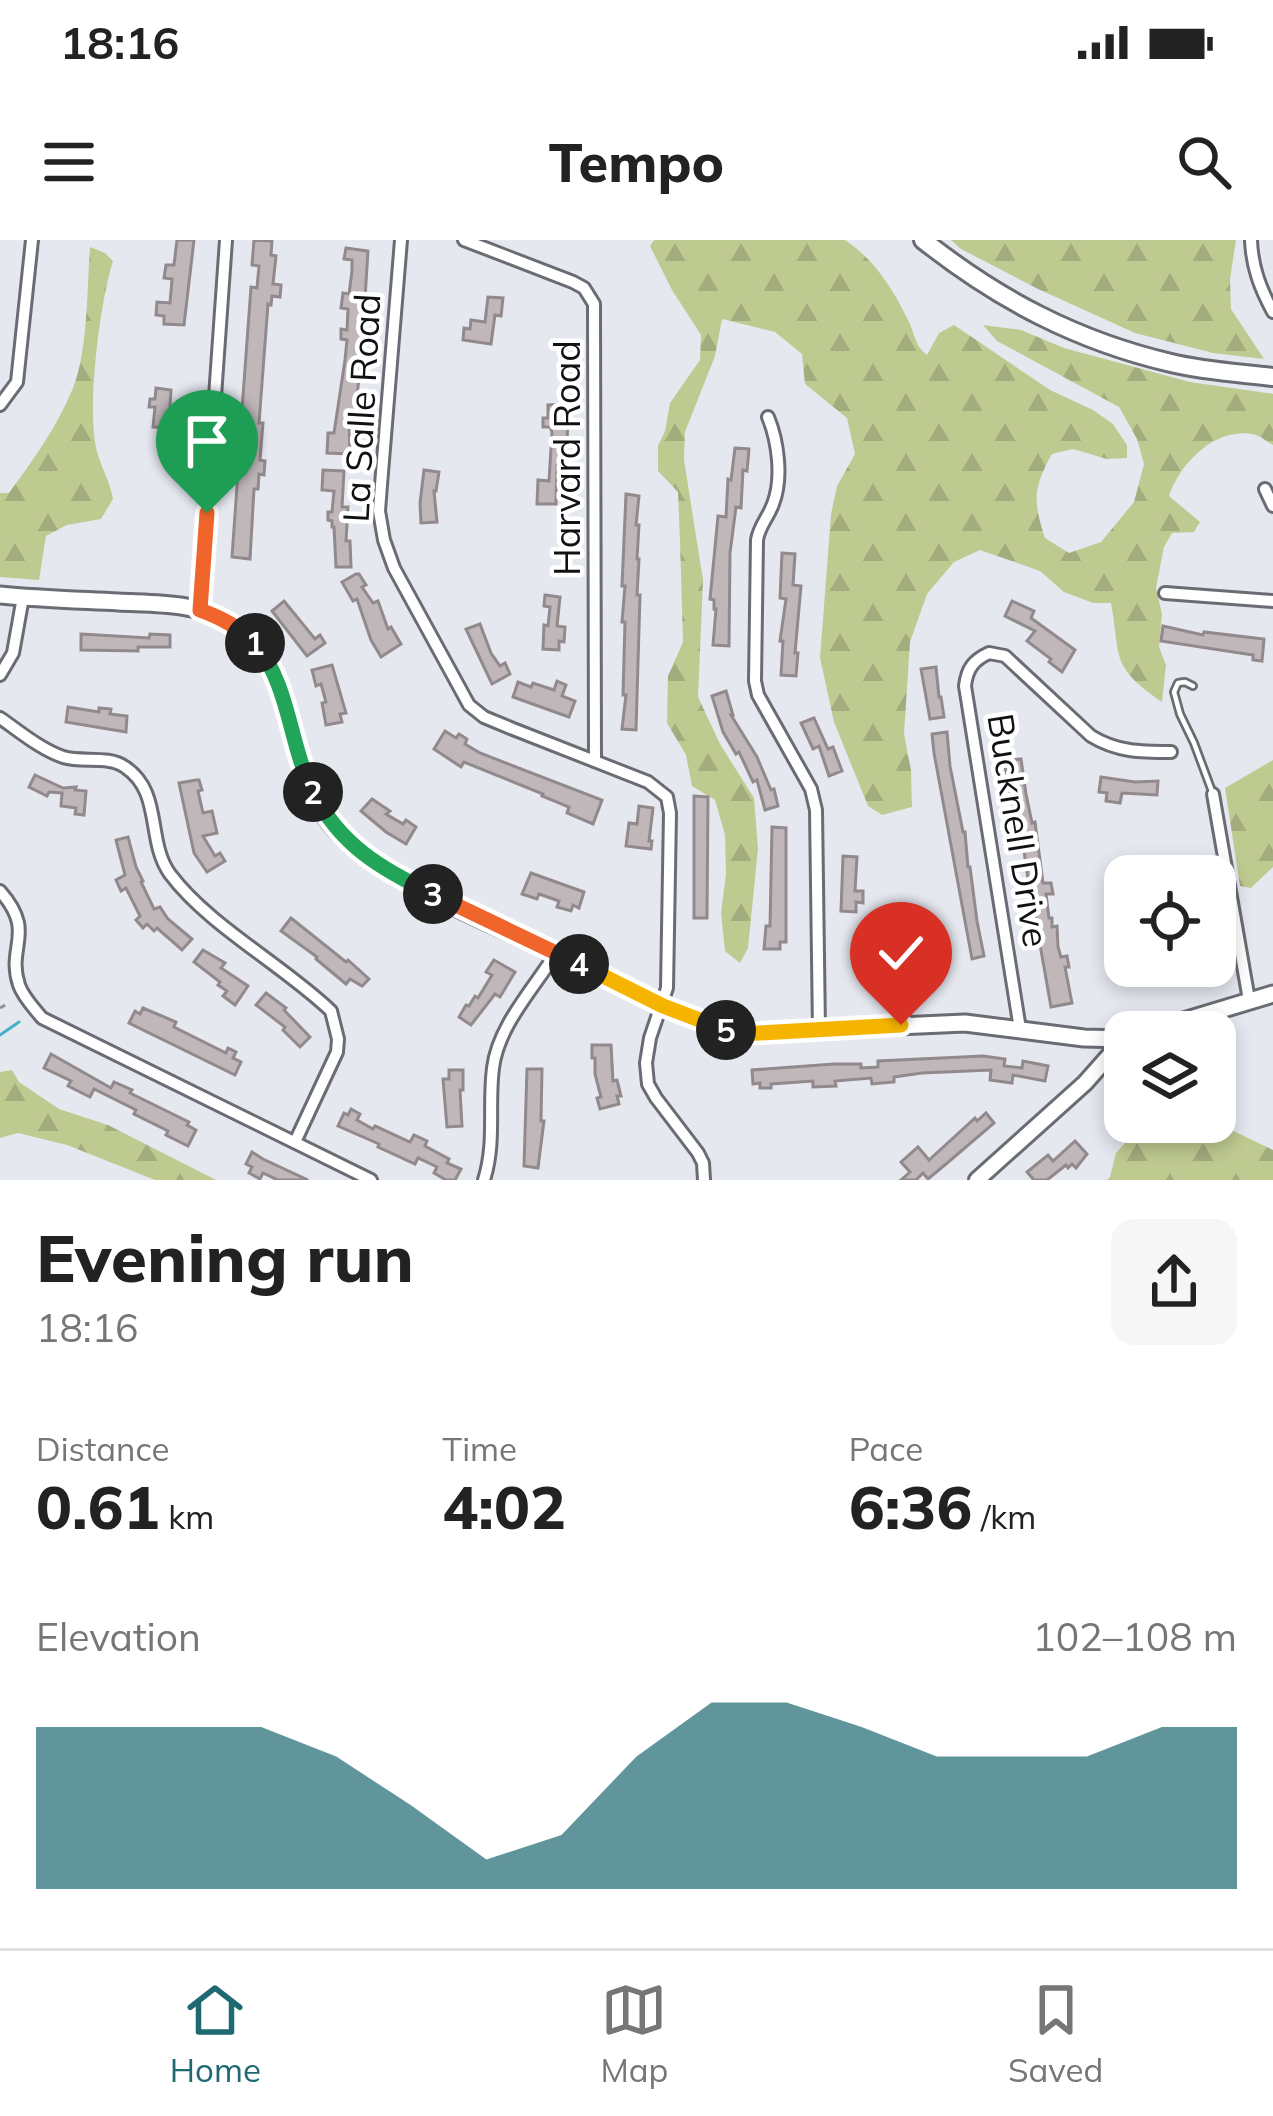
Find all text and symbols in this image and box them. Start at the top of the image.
text: 18:16 [60,14,179,70]
text: Tempo [549,128,724,196]
icon: menu [36,129,102,195]
icon: search [1171,129,1237,195]
street label: La Salle Road [333,292,389,524]
street label: Harvard Road [544,340,589,576]
pin [156,390,258,513]
icon: arrive [174,408,240,474]
pin: 1 [225,613,285,673]
text: 1 [245,622,265,663]
street label: Bucknell Drive [978,710,1060,950]
pin: 2 [283,762,343,822]
text: 2 [303,771,323,812]
map controls [1104,855,1236,1143]
button: locate [1104,855,1236,987]
pin: 3 [403,864,463,924]
text: 3 [423,873,443,914]
pin [850,902,952,1025]
icon: check [868,920,934,986]
pin: 4 [549,934,609,994]
text: 4 [569,943,589,984]
pin: 5 [696,1000,756,1060]
text: 5 [716,1009,736,1050]
button: layers [1104,1011,1236,1143]
text: Evening run [36,1216,414,1299]
button: share [1111,1219,1237,1345]
text: 18:16 [36,1303,139,1352]
text: Distance [36,1428,169,1469]
text: Time [442,1428,517,1469]
text: Pace [849,1428,923,1469]
text: 0.61 [36,1469,160,1544]
text: 4:02 [442,1469,566,1544]
text: 6:36 [849,1469,972,1544]
text: km [160,1496,214,1537]
text: /km [972,1496,1036,1537]
text: Elevation [36,1612,201,1661]
text: 102–108 m [1032,1612,1237,1661]
tab: Home [170,1977,261,2090]
tab: Map [600,1977,668,2090]
tab: Saved [1008,1977,1103,2090]

